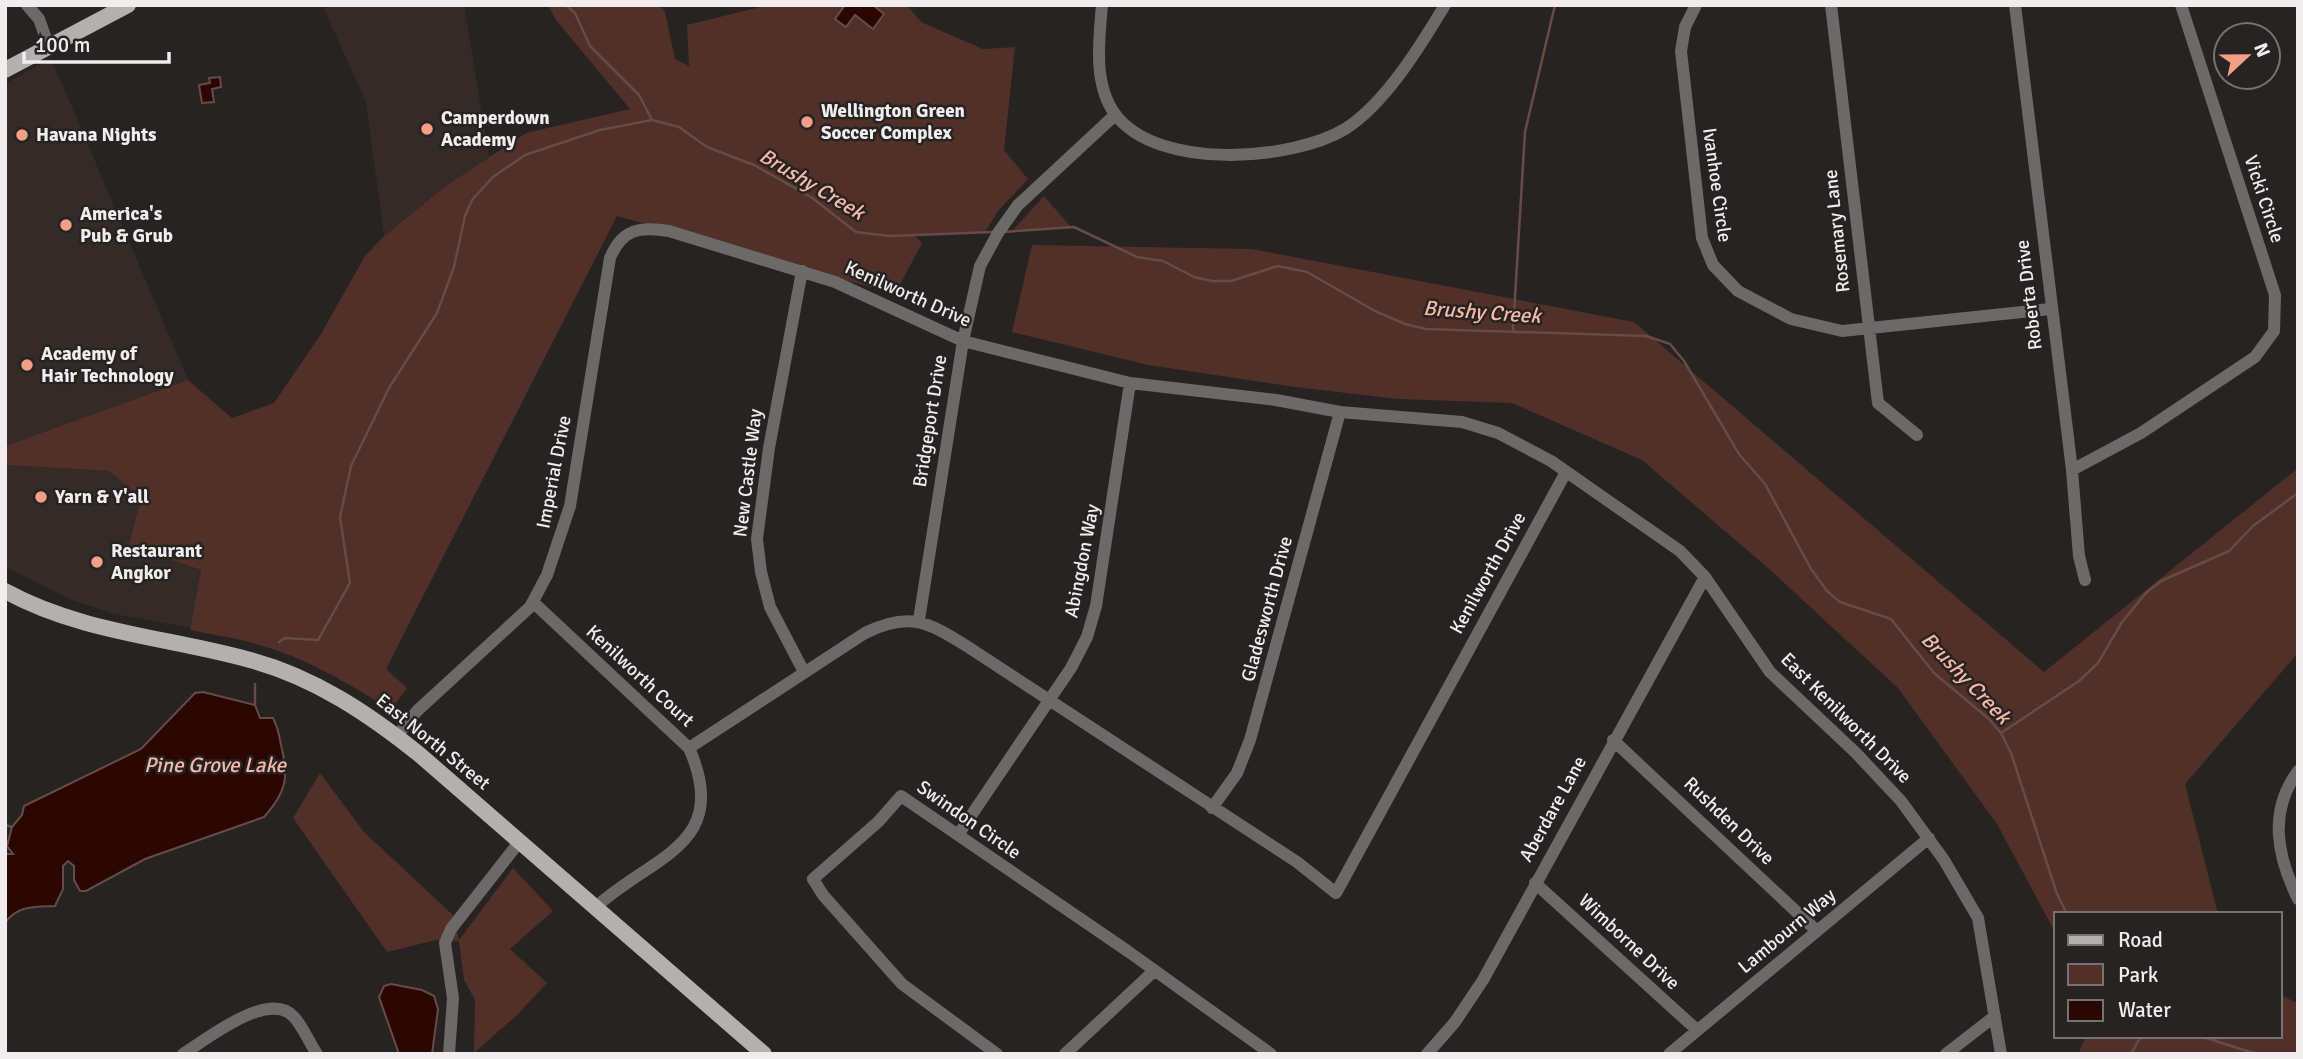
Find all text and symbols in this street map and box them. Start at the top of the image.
scale bar [24,21,170,65]
north arrow [2212,21,2282,91]
text: 100 m [35,32,90,58]
text: N [2248,39,2275,61]
place label: Wellington Green Soccer Complex [821,99,965,145]
place label: Camperdown Academy [441,106,550,152]
marker: Wellington Green Soccer Complex [799,114,815,130]
marker: Camperdown Academy [419,121,435,137]
place label: Havana Nights [36,123,157,147]
street label: Ivanhoe Circle [1697,126,1737,244]
marker: Havana Nights [14,127,30,143]
water label: Brushy Creek [755,142,871,227]
street label: Vicki Circle [2239,152,2289,246]
street label: Rosemary Lane [1819,168,1855,294]
place label: America's Pub & Grub [80,202,173,248]
marker: America's Pub & Grub [58,217,74,233]
street label: Roberta Drive [2010,238,2048,352]
street label: Kenilworth Drive [841,255,975,333]
water label: Brushy Creek [1422,295,1544,329]
place label: Academy of Hair Technology [41,342,174,388]
street label: Bridgeport Drive [908,353,952,489]
marker: Academy of Hair Technology [19,357,35,373]
street label: New Castle Way [728,407,768,538]
street label: Imperial Drive [531,413,577,531]
place label: Yarn & Y'all [54,485,149,509]
marker: Yarn & Y'all [33,489,49,505]
street label: Abingdon Way [1059,502,1105,620]
street label: Kenilworth Drive [1445,508,1531,638]
street label: Gladesworth Drive [1236,534,1298,684]
place label: Restaurant Angkor [111,539,202,585]
marker: Restaurant Angkor [89,554,105,570]
street label: Kenilworth Court [581,620,699,732]
water label: Brushy Creek [1916,627,2018,731]
street label: East Kenilworth Drive [1776,648,1916,788]
street label: East North Street [371,689,495,796]
water label: Pine Grove Lake [144,752,288,778]
street label: Aberdare Lane [1514,752,1592,866]
street label: Rushden Drive [1679,772,1779,870]
street label: Swindon Circle [912,775,1026,865]
street label: Lambourn Way [1733,883,1841,979]
street label: Wimborne Drive [1573,889,1685,995]
legend [2054,912,2282,1038]
text: Road [2118,927,2163,953]
text: Park [2118,962,2159,988]
text: Water [2118,997,2171,1023]

